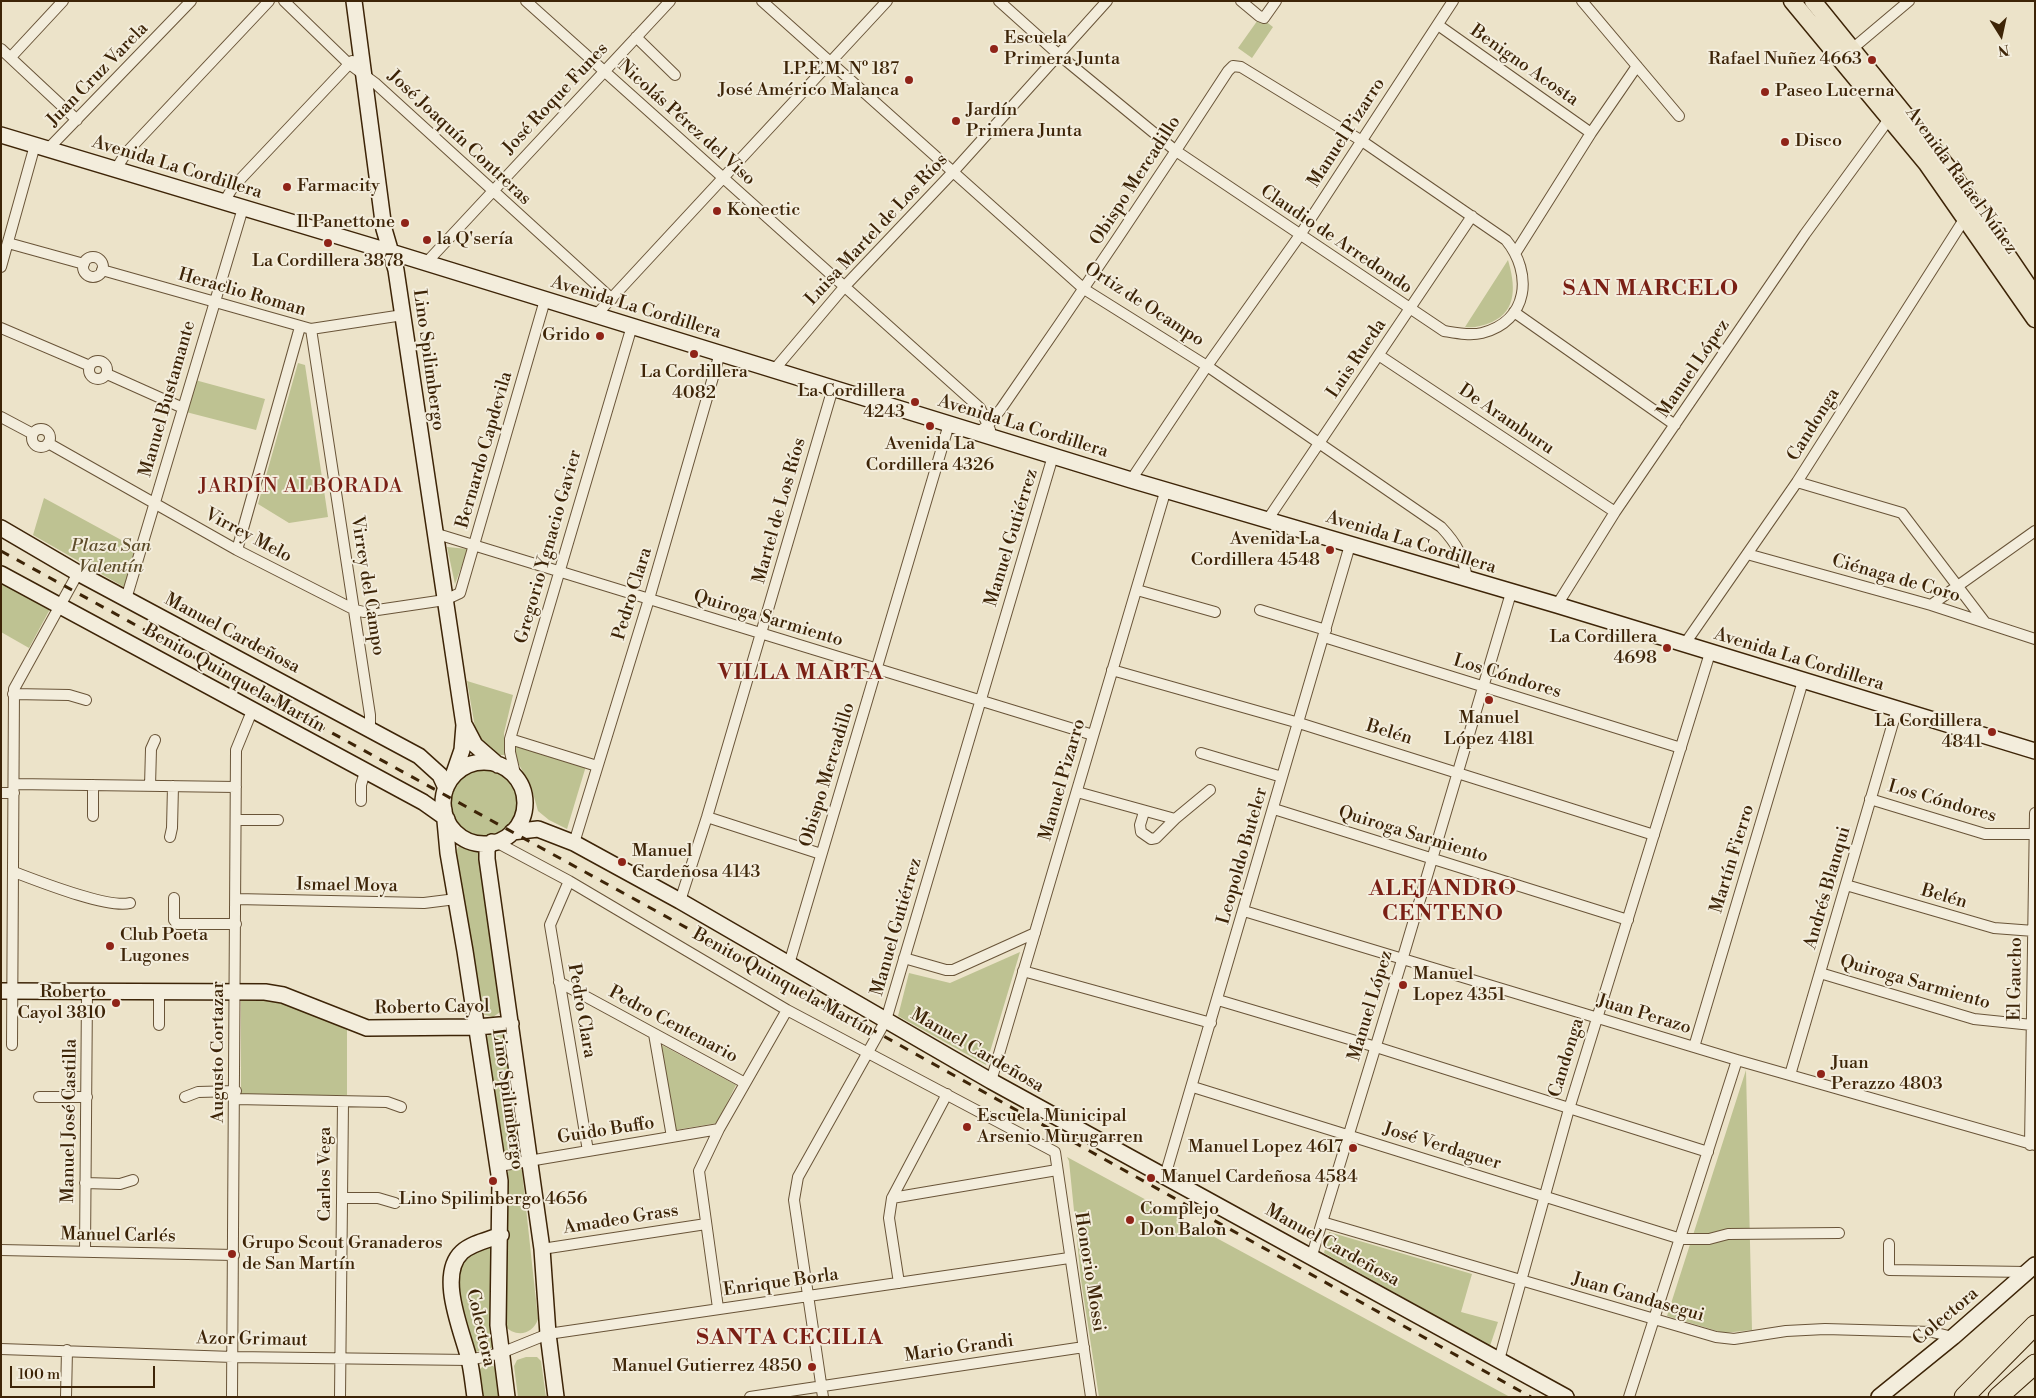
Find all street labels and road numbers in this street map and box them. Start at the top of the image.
street label: Juan Cruz Varela [43,18,153,132]
street label: Benigno Acosta [1466,21,1582,111]
street label: José Roque Funes [499,39,613,159]
street label: Nicolás Pérez del Viso [613,55,759,191]
street label: José Joaquín Contreras [383,66,535,210]
street label: Manuel Pizarro [1304,74,1390,192]
street label: Avenida Rafael Núñez [1900,103,2022,259]
street label: Obispo Mercadillo [1086,112,1186,250]
street label: Avenida La Cordillera [89,132,265,204]
street label: Luisa Martel de Los Ríos [801,150,953,310]
street label: Claudio de Arredondo [1256,181,1416,299]
street label: Ortiz de Ocampo [1080,258,1208,352]
street label: Heraclio Roman [175,264,309,322]
street label: Avenida La Cordillera [548,272,724,344]
street label: Lino Spilimbergo [407,288,449,432]
street label: Luis Rueda [1323,315,1391,403]
street label: Manuel López [1653,316,1735,422]
street label: Manuel Bustamante [135,318,201,480]
street label: Bernardo Capdevila [452,369,518,531]
street label: De Aramburu [1454,380,1558,460]
street label: Candonga [1783,385,1845,465]
street label: Avenida La Cordillera [935,391,1111,463]
street label: Martel de Los Ríos [749,436,811,586]
street label: Gregorio Ygnacio Gavier [511,448,587,646]
street label: Manuel Gutiérrez [981,467,1043,609]
street label: Virrey Melo [201,504,295,568]
street label: Avenida La Cordillera [1323,507,1499,579]
street label: Virrey del Campo [345,515,389,657]
street label: Pedro Clara [609,545,657,643]
street label: Ciénaga de Coro [1829,550,1963,608]
street label: Quiroga Sarmiento [691,586,845,652]
street label: Manuel Cardeñosa [161,589,303,679]
street label: Benito Quinquela Martín [139,620,329,738]
street label: Avenida La Cordillera [1711,624,1887,696]
street label: Los Cóndores [1450,650,1564,704]
street label: Obispo Mercadillo [796,700,860,850]
street label: Manuel Pizarro [1035,716,1091,844]
street label: Belén [1363,716,1415,750]
street label: Los Cóndores [1885,776,1999,828]
street label: Leopoldo Buteler [1213,785,1273,927]
street label: Quiroga Sarmiento [1336,802,1490,868]
street label: Martín Fierro [1706,802,1760,916]
street label: Andrés Blanqui [1800,824,1856,952]
street label: Manuel Gutiérrez [867,856,927,998]
street label: Ismael Moya [296,874,398,898]
street label: Belén [1918,880,1970,914]
street label: Benito Quinquela Martín [688,924,878,1042]
street label: El Gaucho [2004,937,2028,1021]
street label: Manuel López [1344,948,1398,1064]
street label: Quiroga Sarmiento [1837,951,1993,1015]
street label: Pedro Clara [562,962,600,1060]
street label: Augusto Cortazar [208,981,230,1123]
street label: Pedro Centenario [605,982,741,1068]
street label: Juan Perazo [1594,990,1694,1040]
street label: Roberto Cayol [374,996,490,1020]
street label: Manuel Cardeñosa [906,1004,1048,1098]
street label: Candonga [1545,1016,1589,1100]
street label: Lino Spilimbergo [486,1027,528,1171]
street label: Manuel José Castilla [58,1039,82,1203]
street label: Guido Buffo [556,1113,656,1149]
street label: José Verdaguer [1380,1119,1504,1175]
street label: Carlos Vega [315,1127,337,1221]
street label: Amadeo Grass [562,1200,680,1240]
street label: Manuel Cardeñosa [1261,1200,1403,1292]
street label: Honorio Mossi [1069,1211,1109,1333]
street label: Manuel Carlés [60,1224,176,1248]
street label: Enrique Borla [722,1264,840,1302]
street label: Juan Gandasegui [1569,1269,1707,1327]
street label: Colectora [1909,1283,1983,1351]
street label: Colectora [461,1287,499,1369]
street label: Azor Grimaut [196,1328,308,1352]
street label: Mario Grandi [903,1331,1015,1367]

